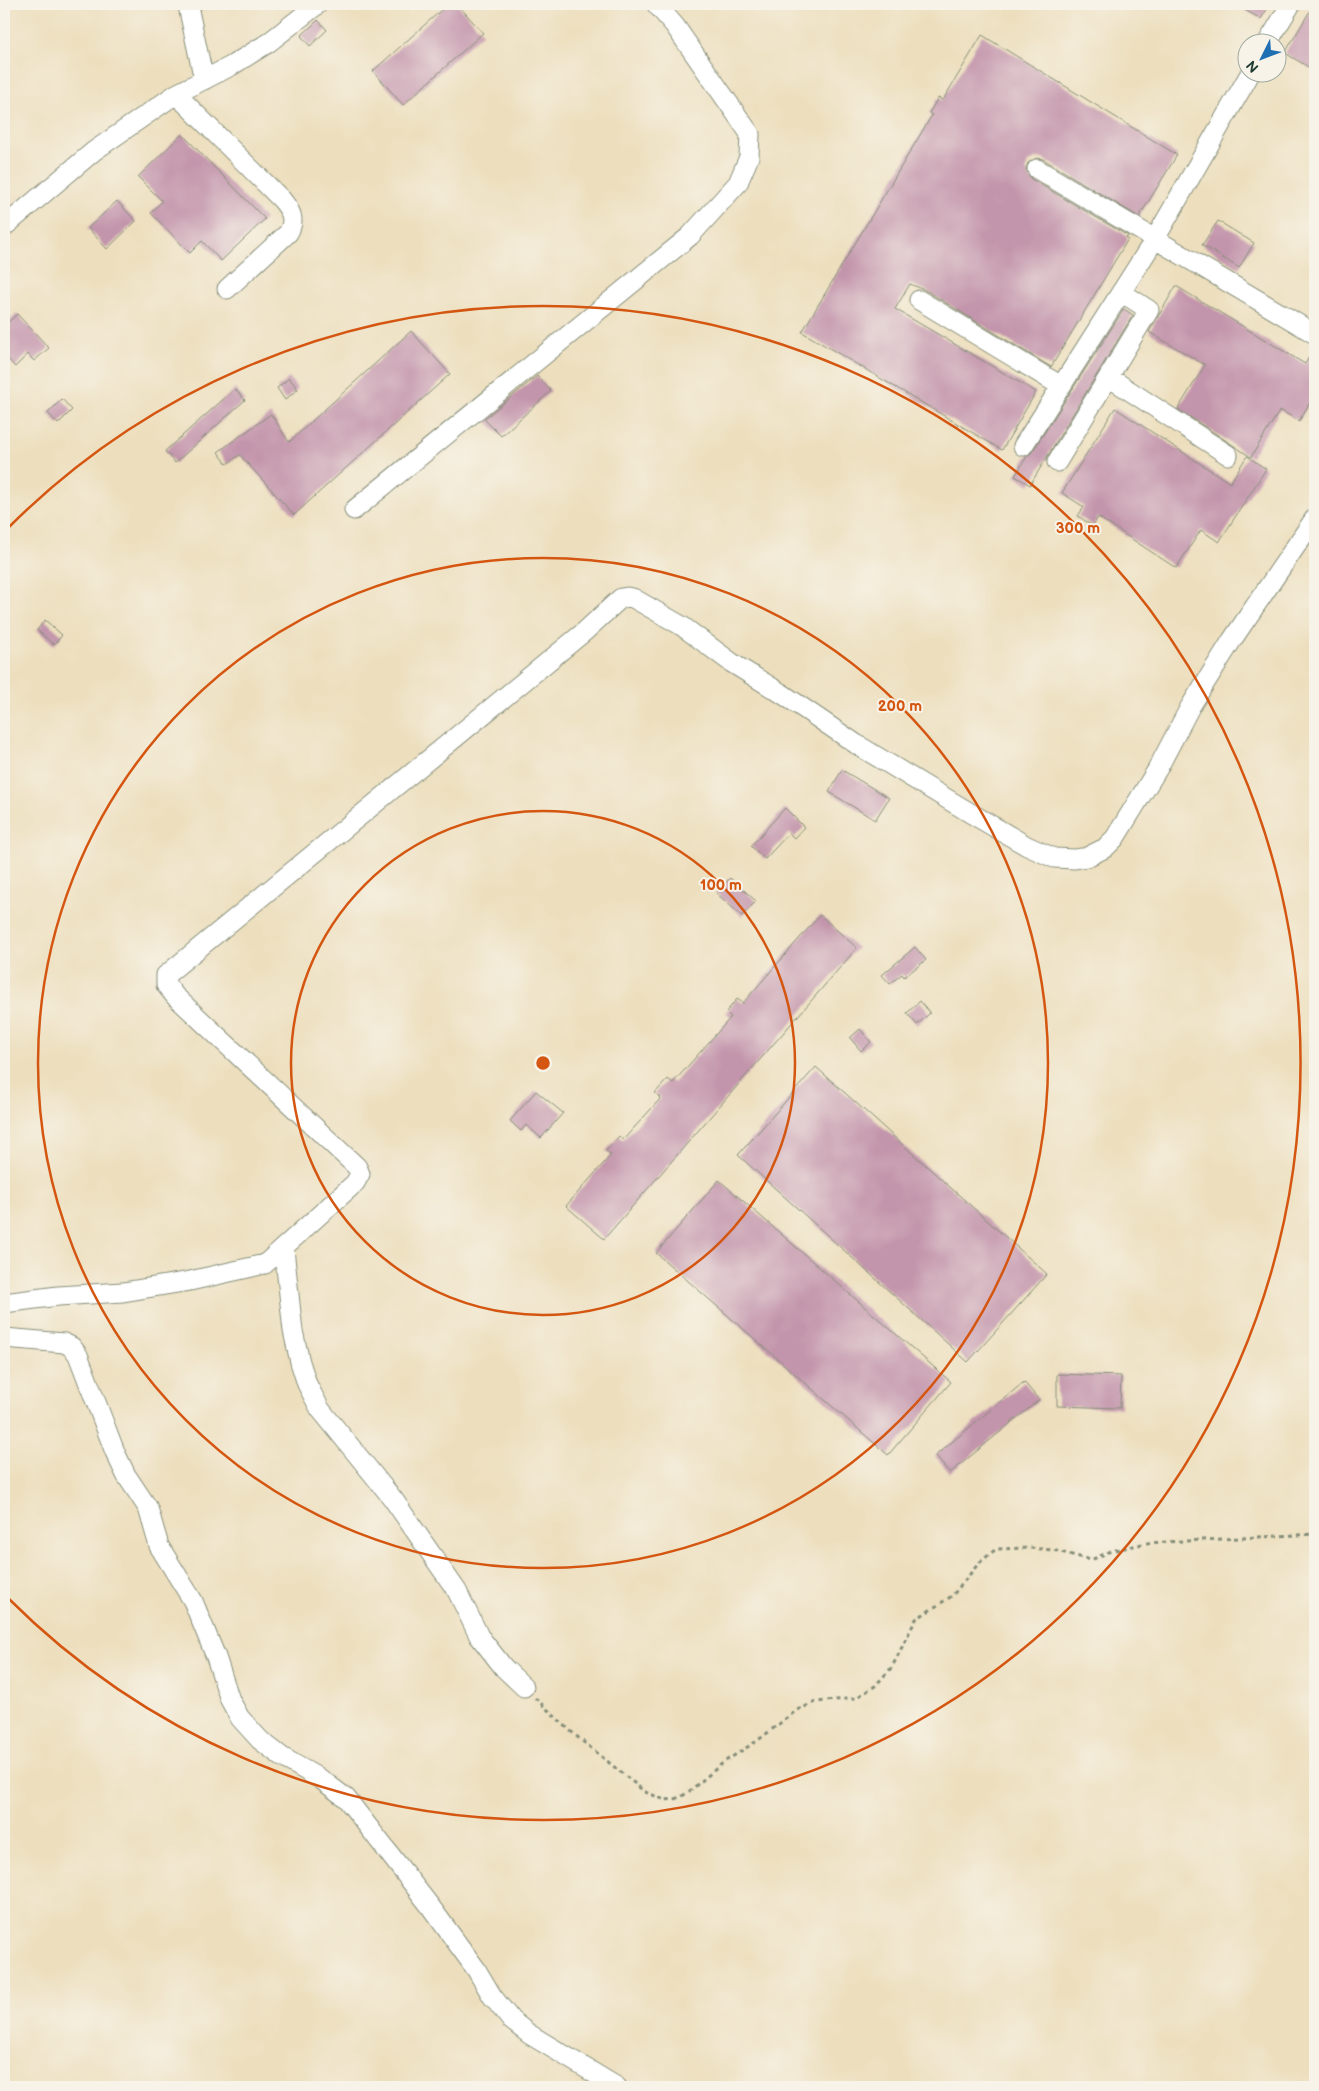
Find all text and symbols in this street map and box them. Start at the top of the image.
north arrow [1236,32,1286,82]
text: N [1243,57,1263,76]
text: 300 m [1056,519,1100,538]
text: 200 m [878,697,922,716]
text: 100 m [700,876,742,895]
centre of rings [534,1054,552,1072]

